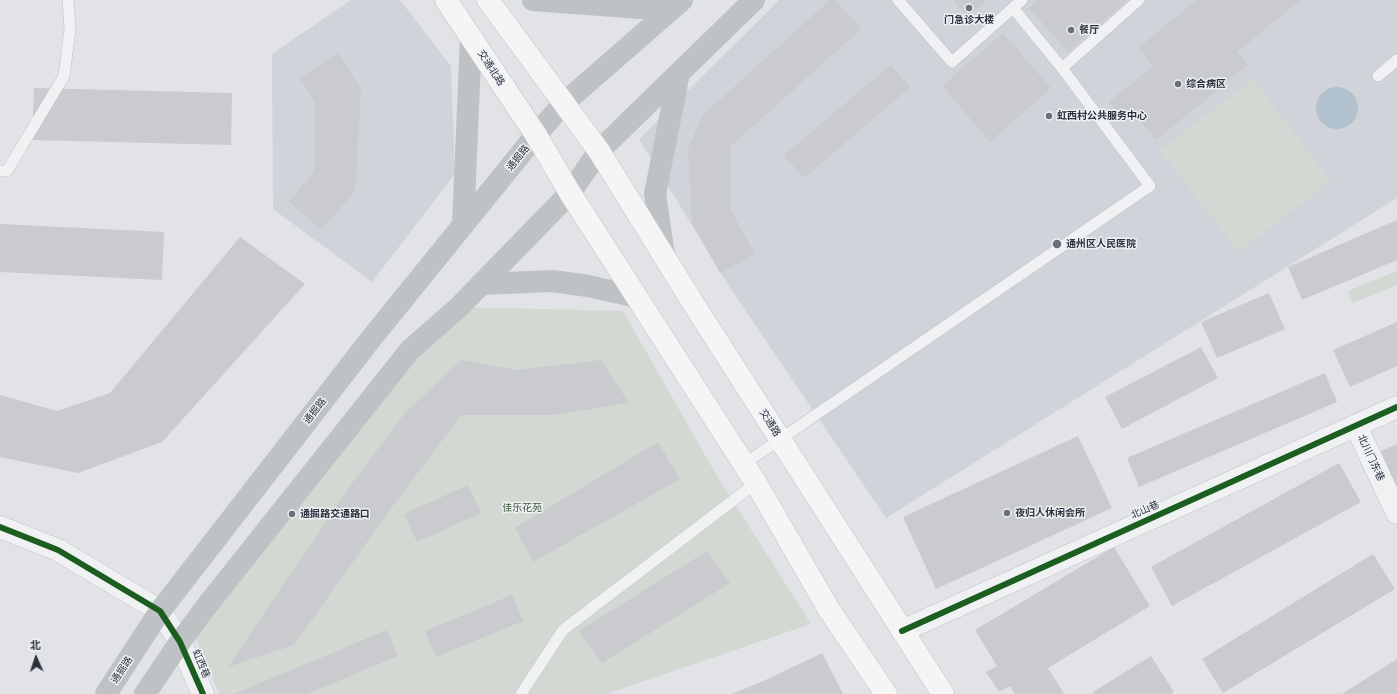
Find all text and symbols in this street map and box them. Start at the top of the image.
marker: 门急诊大楼 [964,3,974,13]
place label: 门急诊大楼 [944,14,994,26]
place label: 餐厅 [1079,24,1099,36]
marker: 餐厅 [1066,25,1076,35]
street label: 交通北路 [475,48,507,88]
place label: 综合病区 [1186,78,1226,90]
marker: 综合病区 [1173,79,1183,89]
place label: 虹西村公共服务中心 [1057,110,1147,122]
marker: 虹西村公共服务中心 [1044,111,1054,121]
street label: 通掘路 [504,143,532,173]
marker: 通州区人民医院 [1051,238,1063,250]
place label: 通州区人民医院 [1066,238,1136,250]
street label: 通掘路 [301,395,329,427]
street label: 交通路 [757,407,783,439]
street label: 北川门东巷 [1355,433,1387,483]
street label: 北山巷 [1129,498,1161,522]
park label: 佳乐花苑 [502,502,542,514]
place label: 夜归人休闲会所 [1015,507,1085,519]
place label: 通掘路交通路口 [300,508,370,520]
marker: 夜归人休闲会所 [1002,508,1012,518]
marker: 通掘路交通路口 [287,509,297,519]
north arrow [16,638,56,678]
text: 北 [30,639,41,652]
street label: 虹西巷 [190,648,212,680]
street label: 通掘路 [109,654,135,686]

